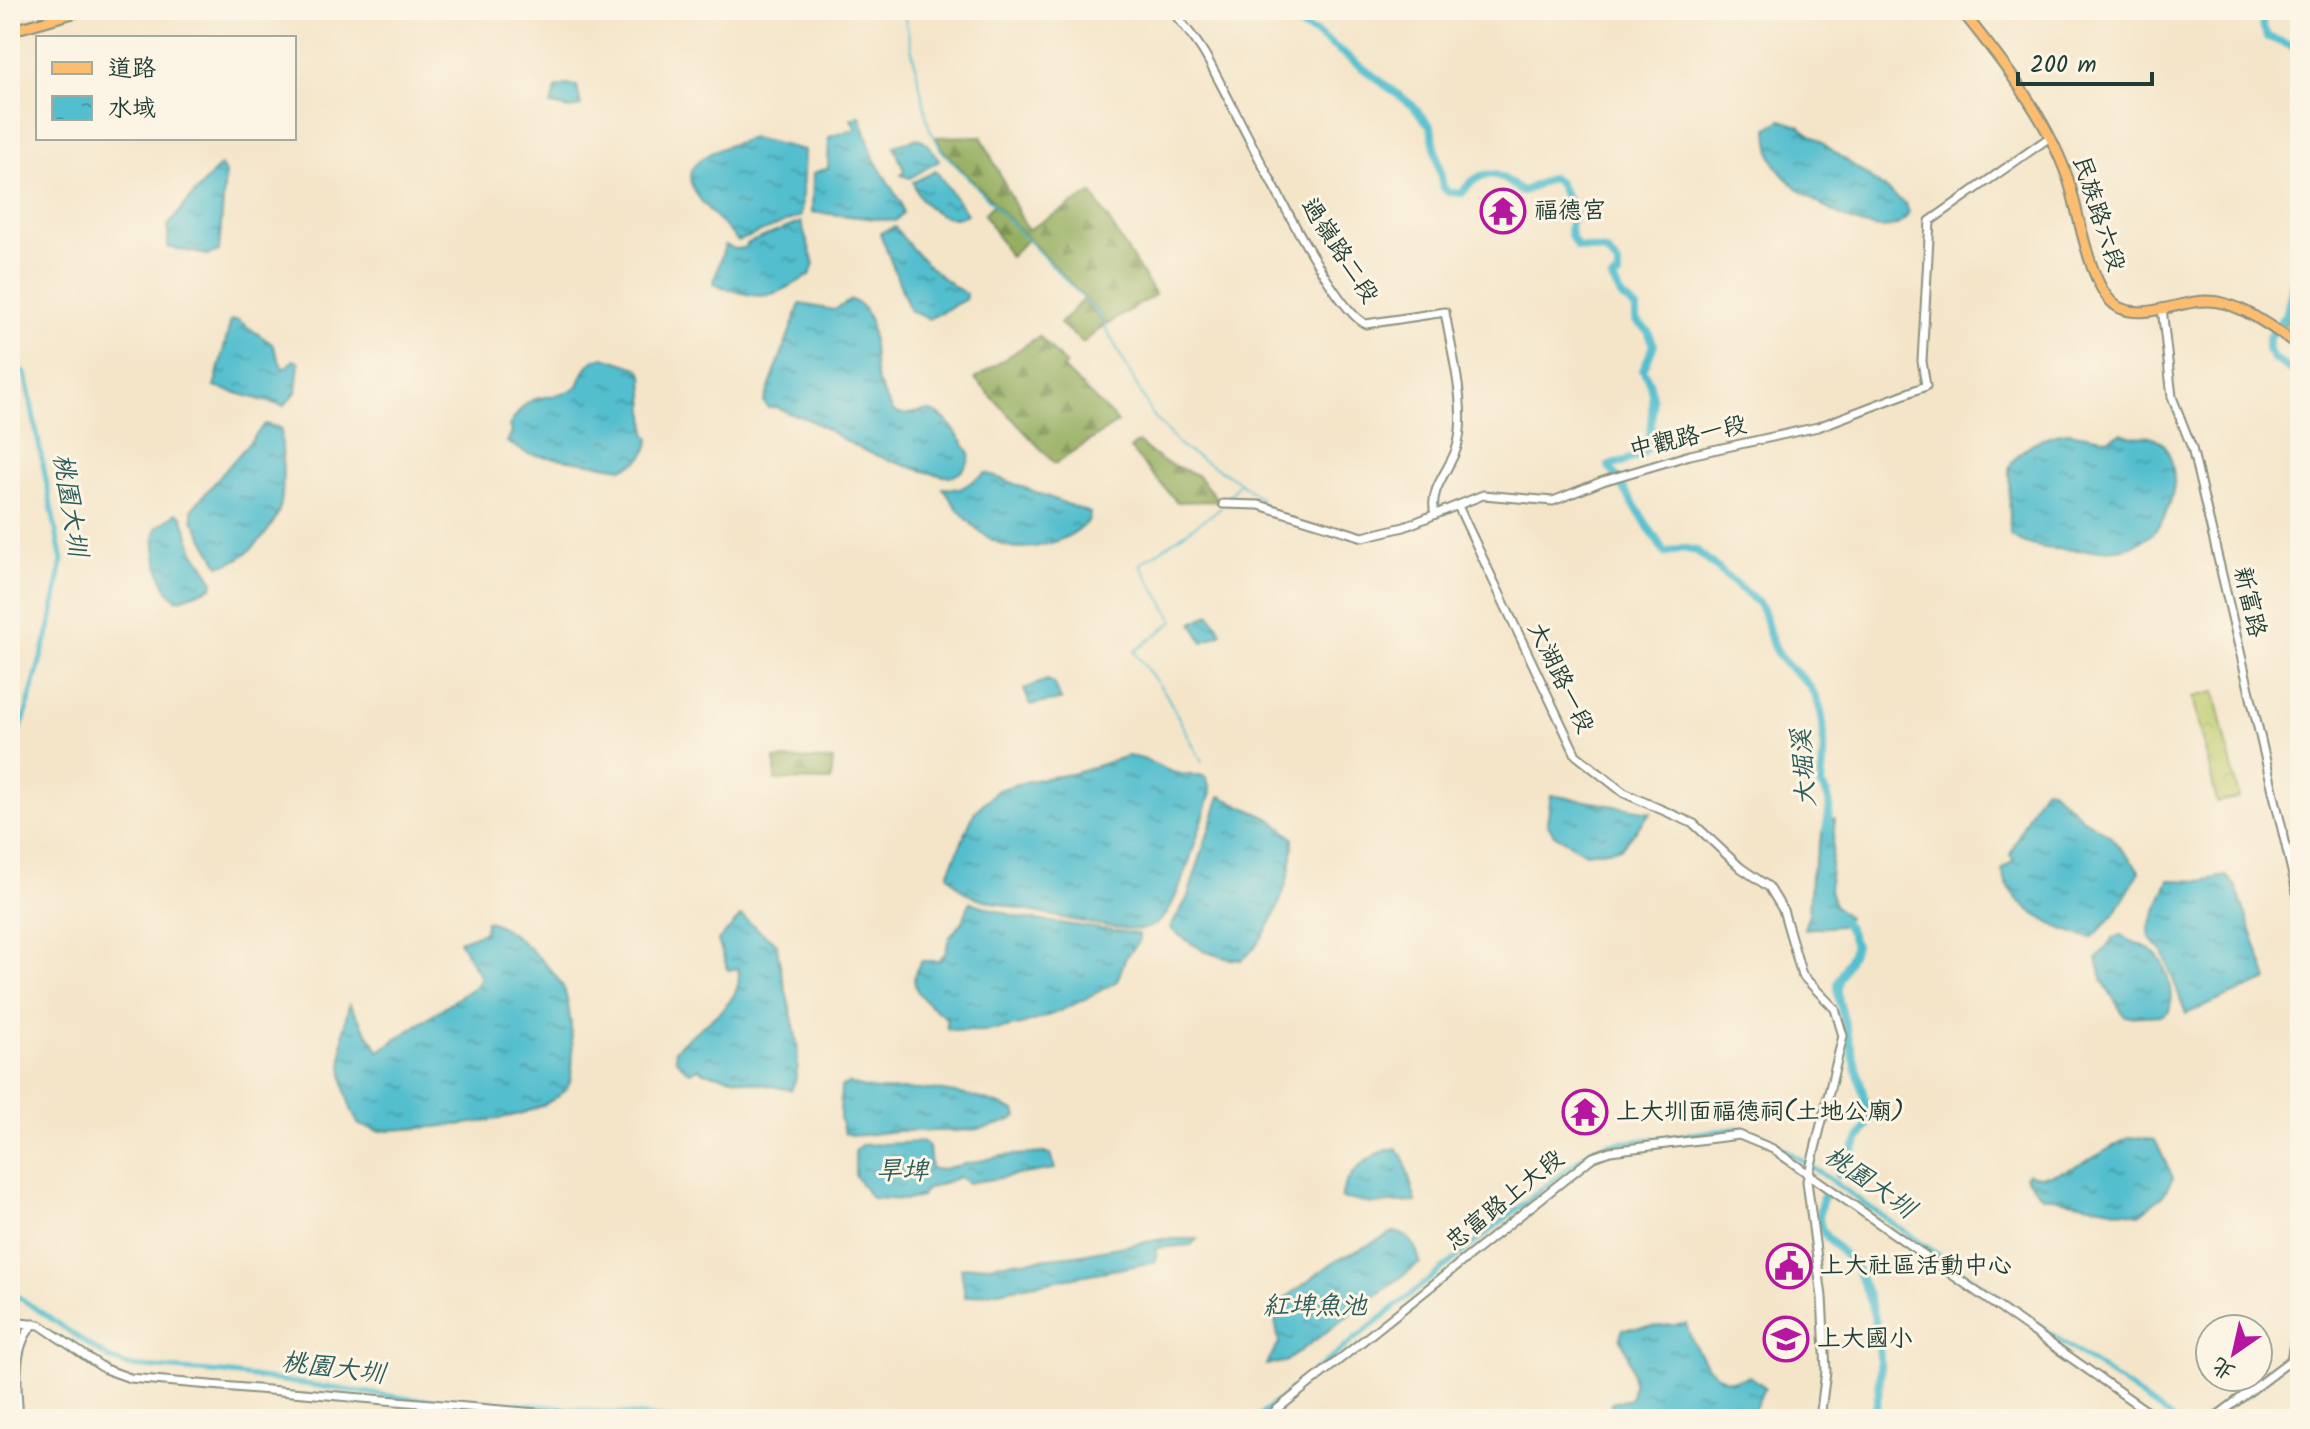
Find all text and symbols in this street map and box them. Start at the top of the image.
legend [36,36,296,140]
scale bar [2018,36,2152,86]
text: 200 m [2030,46,2097,85]
text: 道路 [108,50,156,89]
text: 水域 [108,90,156,129]
street label: 民族路六段 [2061,151,2135,277]
temple icon: 福德宮 [1479,187,1527,235]
street label: 過嶺路二段 [1290,190,1388,312]
place label: 福德宮 [1534,192,1606,231]
street label: 中觀路一段 [1625,406,1751,470]
water label: 桃園大圳 [40,450,98,563]
street label: 新富路 [2222,563,2276,641]
street label: 大湖路一段 [1516,616,1604,740]
water label: 大堀溪 [1781,726,1829,808]
temple icon: 上大圳面福德祠(土地公廟) [1561,1088,1609,1136]
place label: 上大圳面福德祠(土地公廟) [1616,1093,1904,1132]
water label: 桃園大圳 [1814,1136,1926,1232]
street label: 忠富路上大段 [1437,1141,1573,1261]
water label: 旱埤 [876,1151,930,1193]
public building icon: 上大社區活動中心 [1765,1242,1813,1290]
place label: 上大社區活動中心 [1820,1247,2012,1286]
water label: 紅埤魚池 [1263,1286,1368,1328]
north arrow [2194,1313,2274,1393]
school or university icon: 上大國小 [1762,1315,1810,1363]
place label: 上大國小 [1817,1320,1913,1359]
water label: 桃園大圳 [279,1342,390,1397]
text: 北 [2205,1347,2243,1388]

